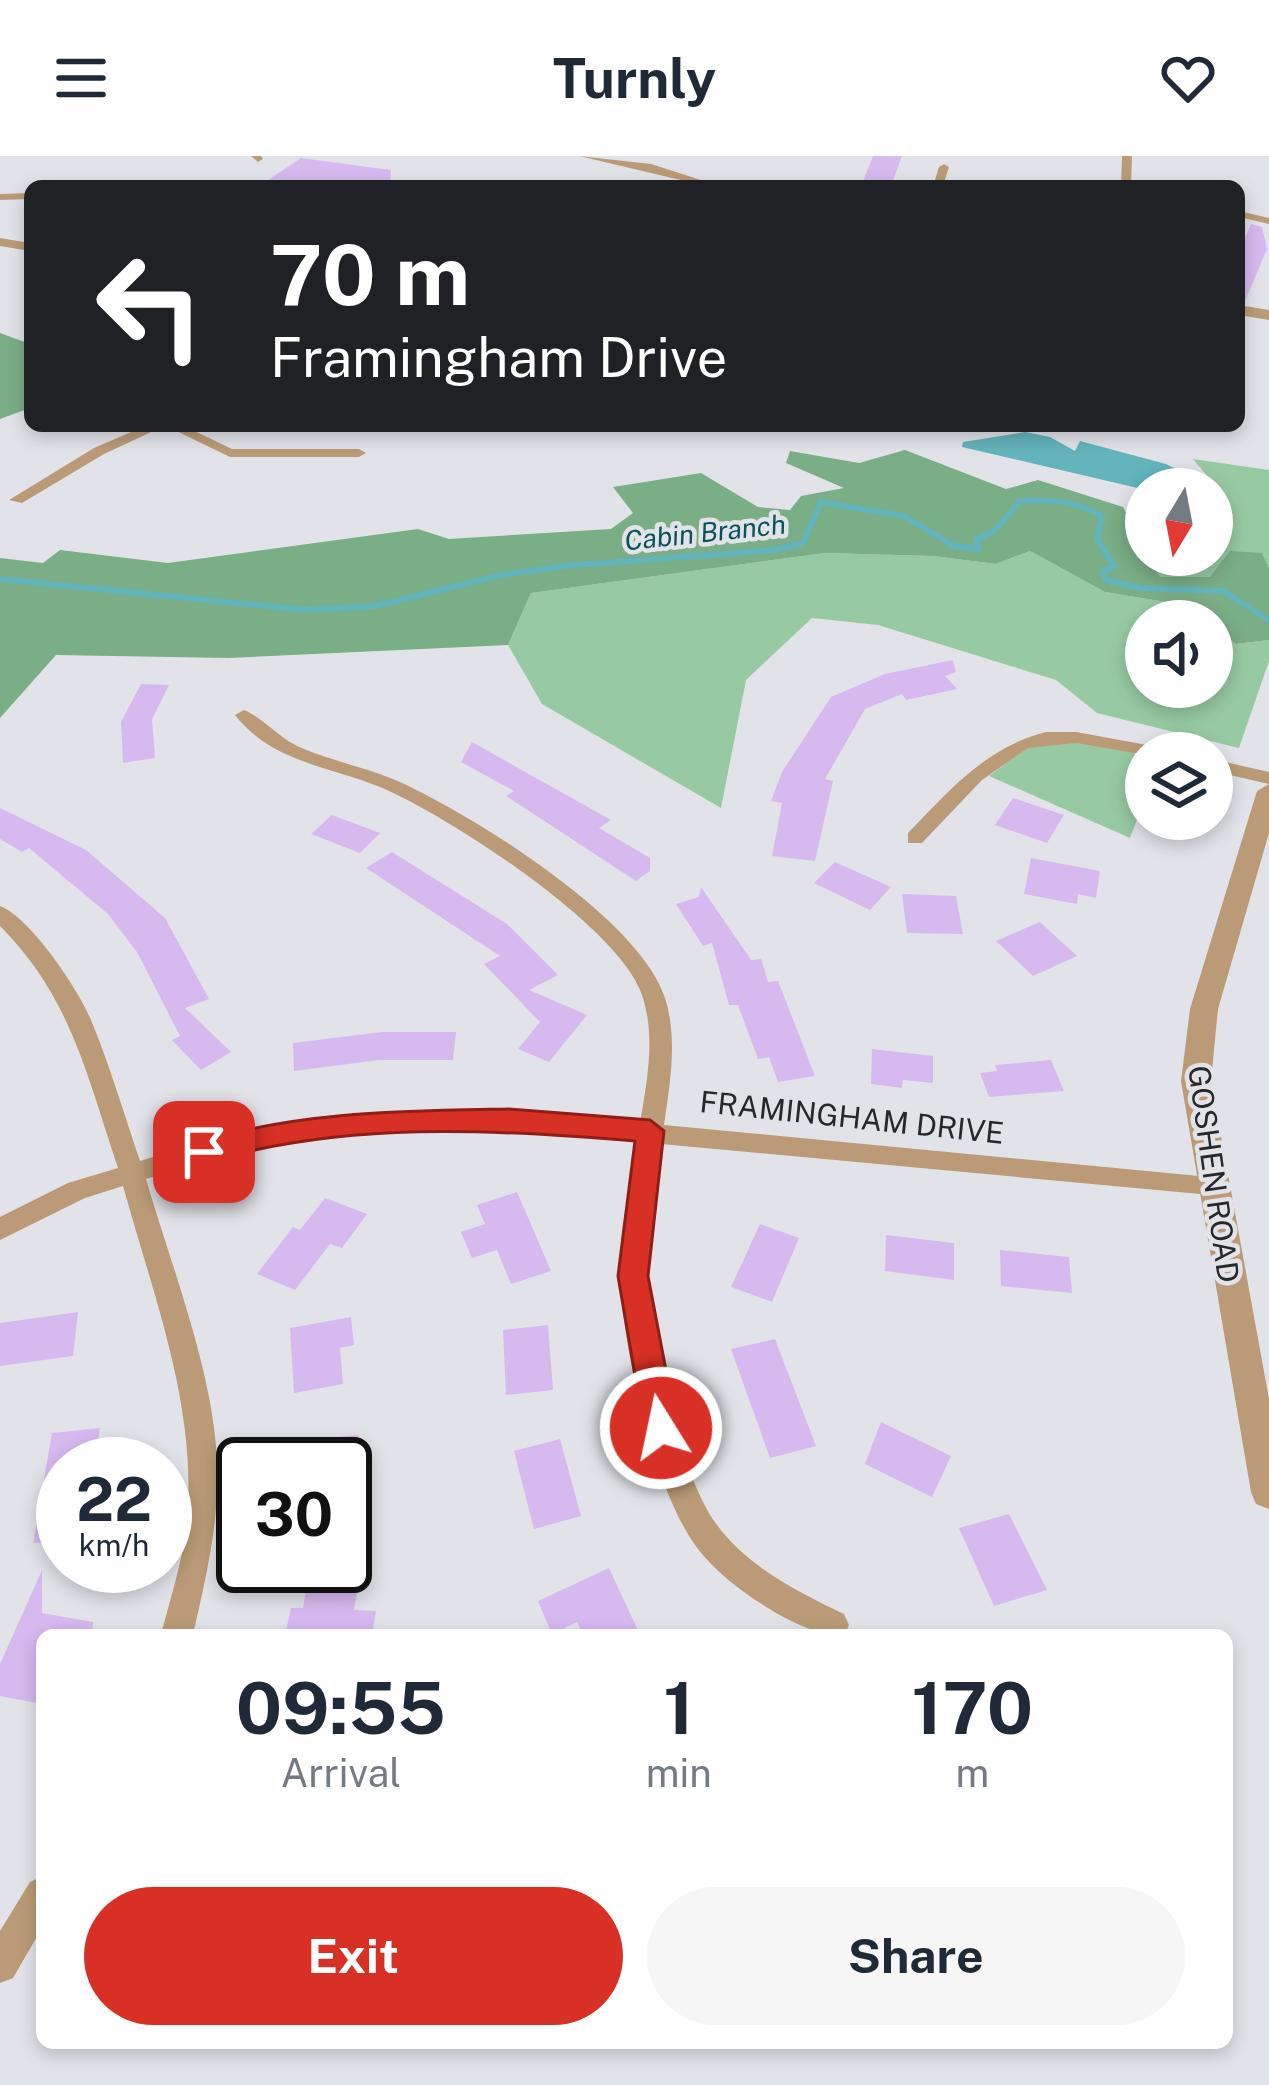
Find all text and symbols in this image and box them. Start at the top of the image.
icon: menu [48,45,114,111]
icon: heart [1155,45,1221,111]
text: Turnly [553,47,716,110]
text: 70 m [270,225,470,324]
icon: left [72,228,228,384]
text: Framingham Drive [270,326,727,389]
north arrow [1125,468,1233,576]
map controls [1125,468,1233,840]
water label: Cabin Branch [623,508,787,556]
button: sound [1125,600,1233,708]
button: layers [1125,732,1233,840]
street label: GOSHEN ROAD [1181,1063,1247,1285]
street label: FRAMINGHAM DRIVE [698,1083,1006,1151]
pin [153,1101,255,1203]
icon: arrive [171,1119,237,1185]
position arrow [598,1365,724,1491]
speed limit sign: 30 [216,1437,372,1593]
text: 22 [76,1464,152,1535]
text: km/h [79,1527,149,1563]
text: 09:55 [236,1666,446,1750]
text: 1 [663,1666,694,1750]
text: 170 [912,1666,1033,1750]
text: Arrival [281,1750,401,1796]
text: min [646,1750,712,1796]
text: m [956,1750,989,1796]
button: Exit [84,1887,623,2025]
button: Share [647,1887,1185,2025]

